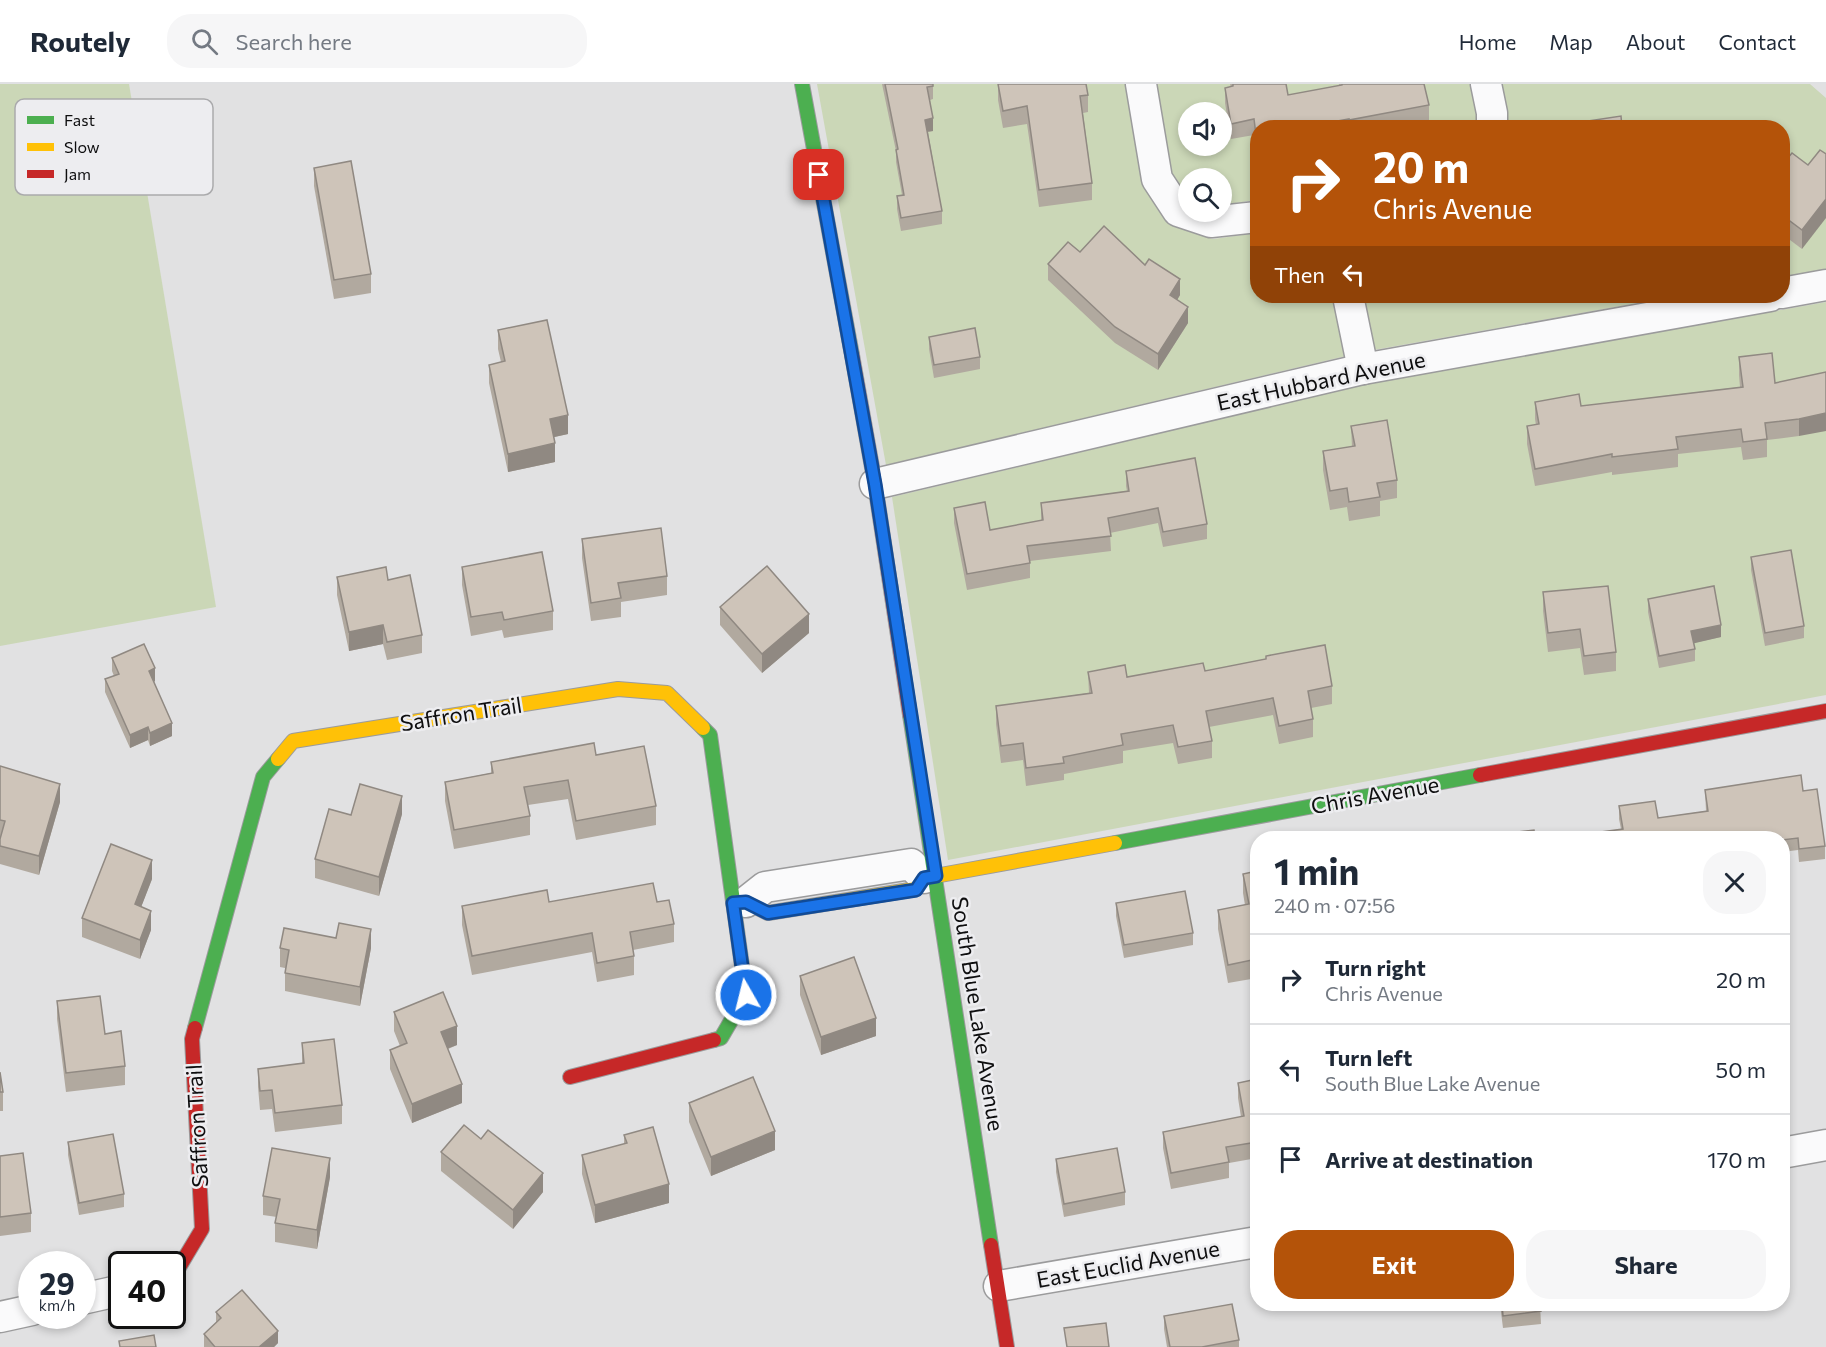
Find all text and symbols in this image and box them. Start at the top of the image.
search box [167,14,587,68]
text: Routely [30,24,131,58]
icon: search [188,25,221,58]
text: Search here [236,28,352,55]
text: Home [1459,29,1516,54]
text: Map [1549,29,1593,54]
text: About [1626,29,1685,54]
text: Contact [1718,29,1796,54]
legend [15,99,213,195]
map controls [1178,102,1232,222]
button: sound [1178,102,1232,156]
text: Fast [64,110,95,129]
text: Slow [64,137,100,156]
text: 20 m [1373,140,1469,192]
icon: right [1274,144,1352,222]
pin [793,149,844,200]
icon: arrive [802,158,835,191]
text: Jam [64,164,91,183]
button: search [1178,168,1232,222]
text: Chris Avenue [1373,192,1532,225]
icon: left [1337,258,1370,291]
text: Then [1274,261,1325,288]
street label: East Hubbard Avenue [1214,345,1428,416]
street label: Saffron Trail [398,691,524,736]
street label: Chris Avenue [1309,770,1441,819]
text: 1 min [1274,848,1359,892]
button: close [1703,851,1766,914]
text: 240 m · 07:56 [1274,893,1395,917]
street label: South Blue Lake Avenue [947,895,1010,1133]
text: Turn right [1325,954,1426,981]
position arrow [714,963,778,1027]
icon: right [1274,963,1307,996]
text: 20 m [1716,966,1766,993]
text: Chris Avenue [1325,981,1443,1005]
text: Turn left [1325,1044,1412,1071]
icon: left [1274,1053,1307,1086]
text: 50 m [1716,1056,1766,1083]
street label: Saffron Trail [180,1064,213,1188]
text: South Blue Lake Avenue [1325,1071,1540,1095]
icon: arrive [1274,1143,1307,1176]
text: Arrive at destination [1325,1146,1533,1173]
text: 170 m [1707,1146,1766,1173]
button: Exit [1274,1230,1514,1299]
button: Share [1526,1230,1766,1299]
street label: East Euclid Avenue [1034,1234,1222,1293]
speed limit sign: 40 [108,1251,186,1329]
text: 29 [39,1264,75,1301]
text: km/h [39,1296,75,1314]

